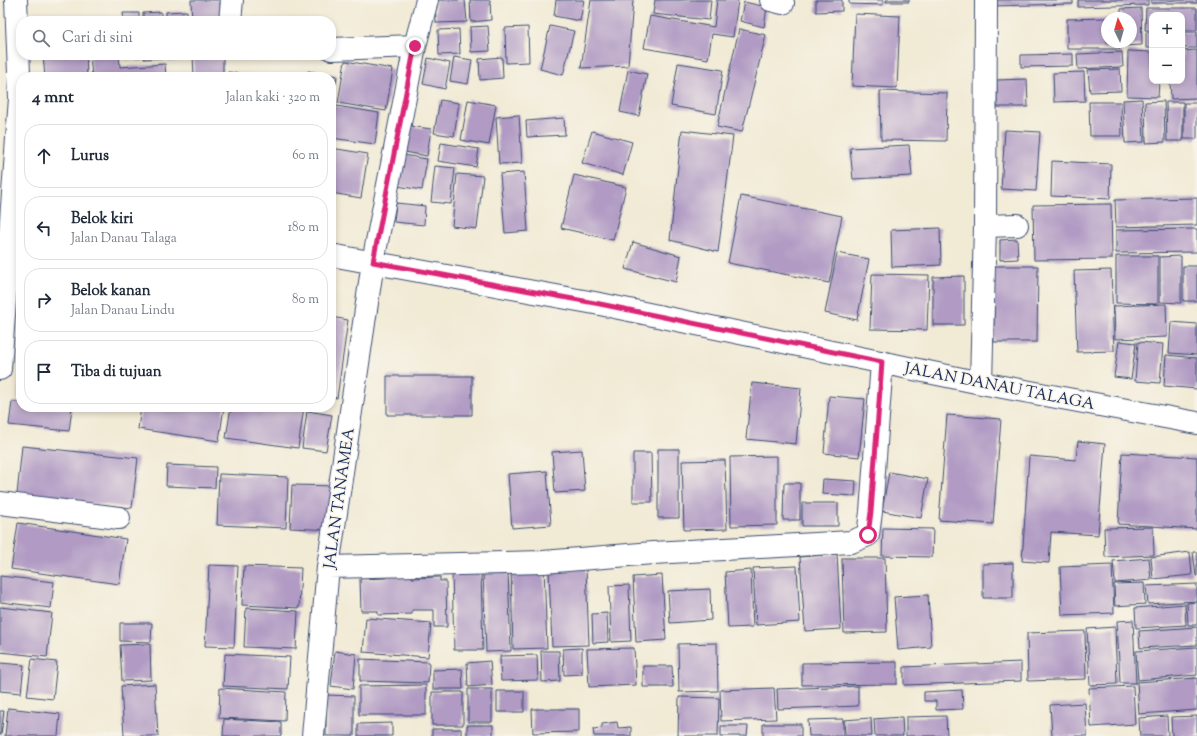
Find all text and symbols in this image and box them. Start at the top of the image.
north arrow [1101,12,1137,48]
map controls [1149,12,1185,84]
button: + [1149,12,1185,48]
search box [16,16,336,60]
icon: search [30,27,52,49]
text: Cari di sini [62,28,133,49]
route end [406,37,424,55]
button: − [1149,48,1185,84]
text: 4 mnt [32,86,74,110]
text: Jalan kaki · 320 m [226,89,320,107]
icon: ahead [33,145,55,167]
text: Lurus [71,146,109,167]
text: 60 m [292,147,319,165]
text: Belok kiri [71,209,133,230]
icon: left [33,217,55,239]
text: 180 m [288,219,319,237]
text: Jalan Danau Talaga [71,230,177,248]
text: Belok kanan [71,281,151,302]
icon: right [33,289,55,311]
text: 80 m [292,291,319,309]
text: Jalan Danau Lindu [71,302,175,320]
street label: JALAN DANAU TALAGA [902,358,1097,417]
icon: arrive [33,361,55,383]
text: Tiba di tujuan [71,362,162,383]
street label: JALAN TANAMEA [319,426,362,571]
route start [859,526,877,544]

